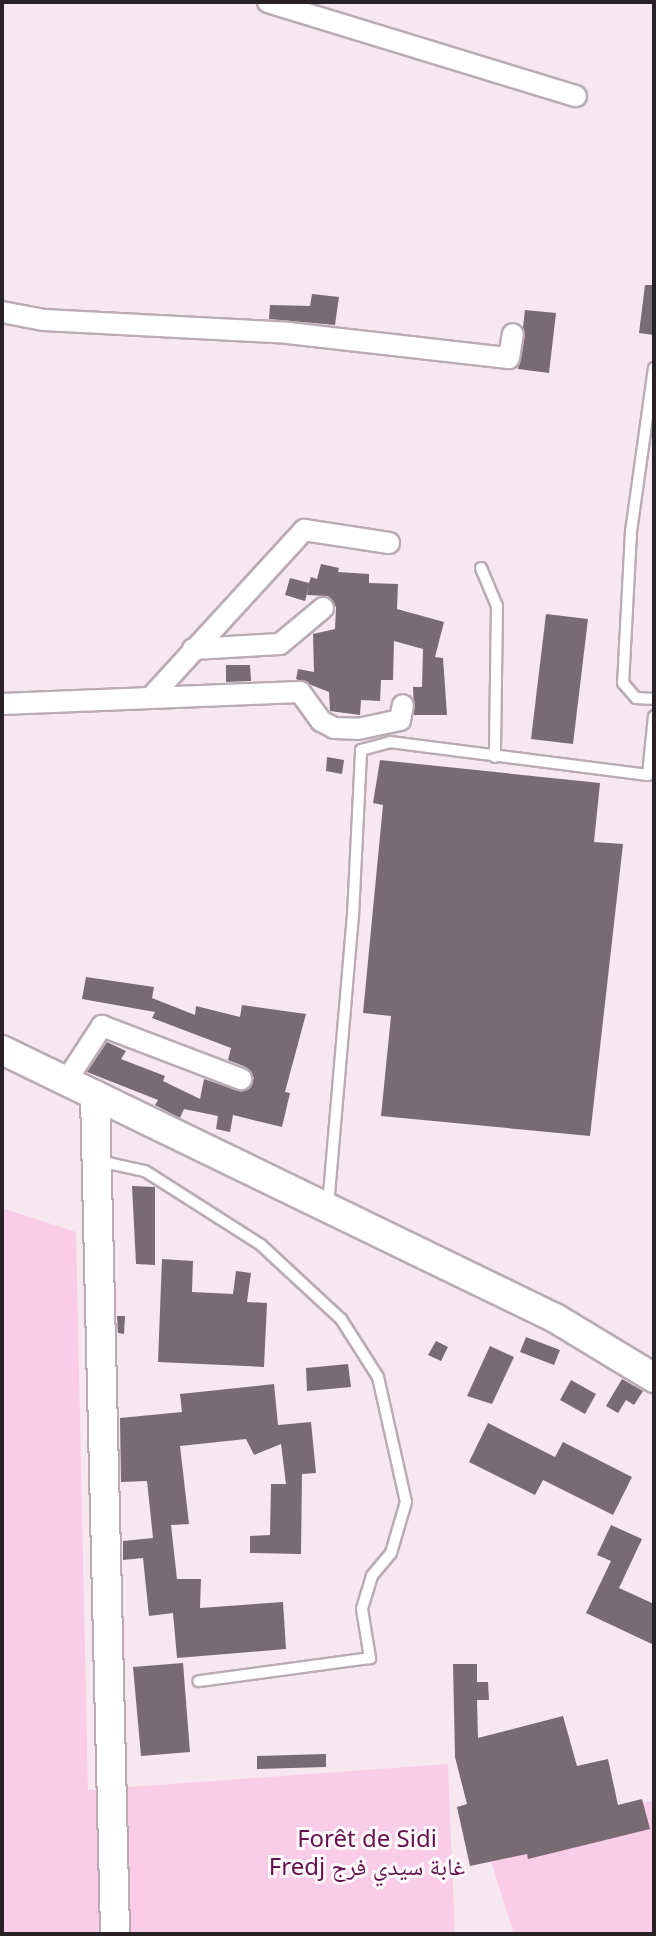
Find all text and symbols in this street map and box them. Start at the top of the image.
park label: Forêt de Sidi Fredj غابة سيدي فرج [269,1824,465,1880]

